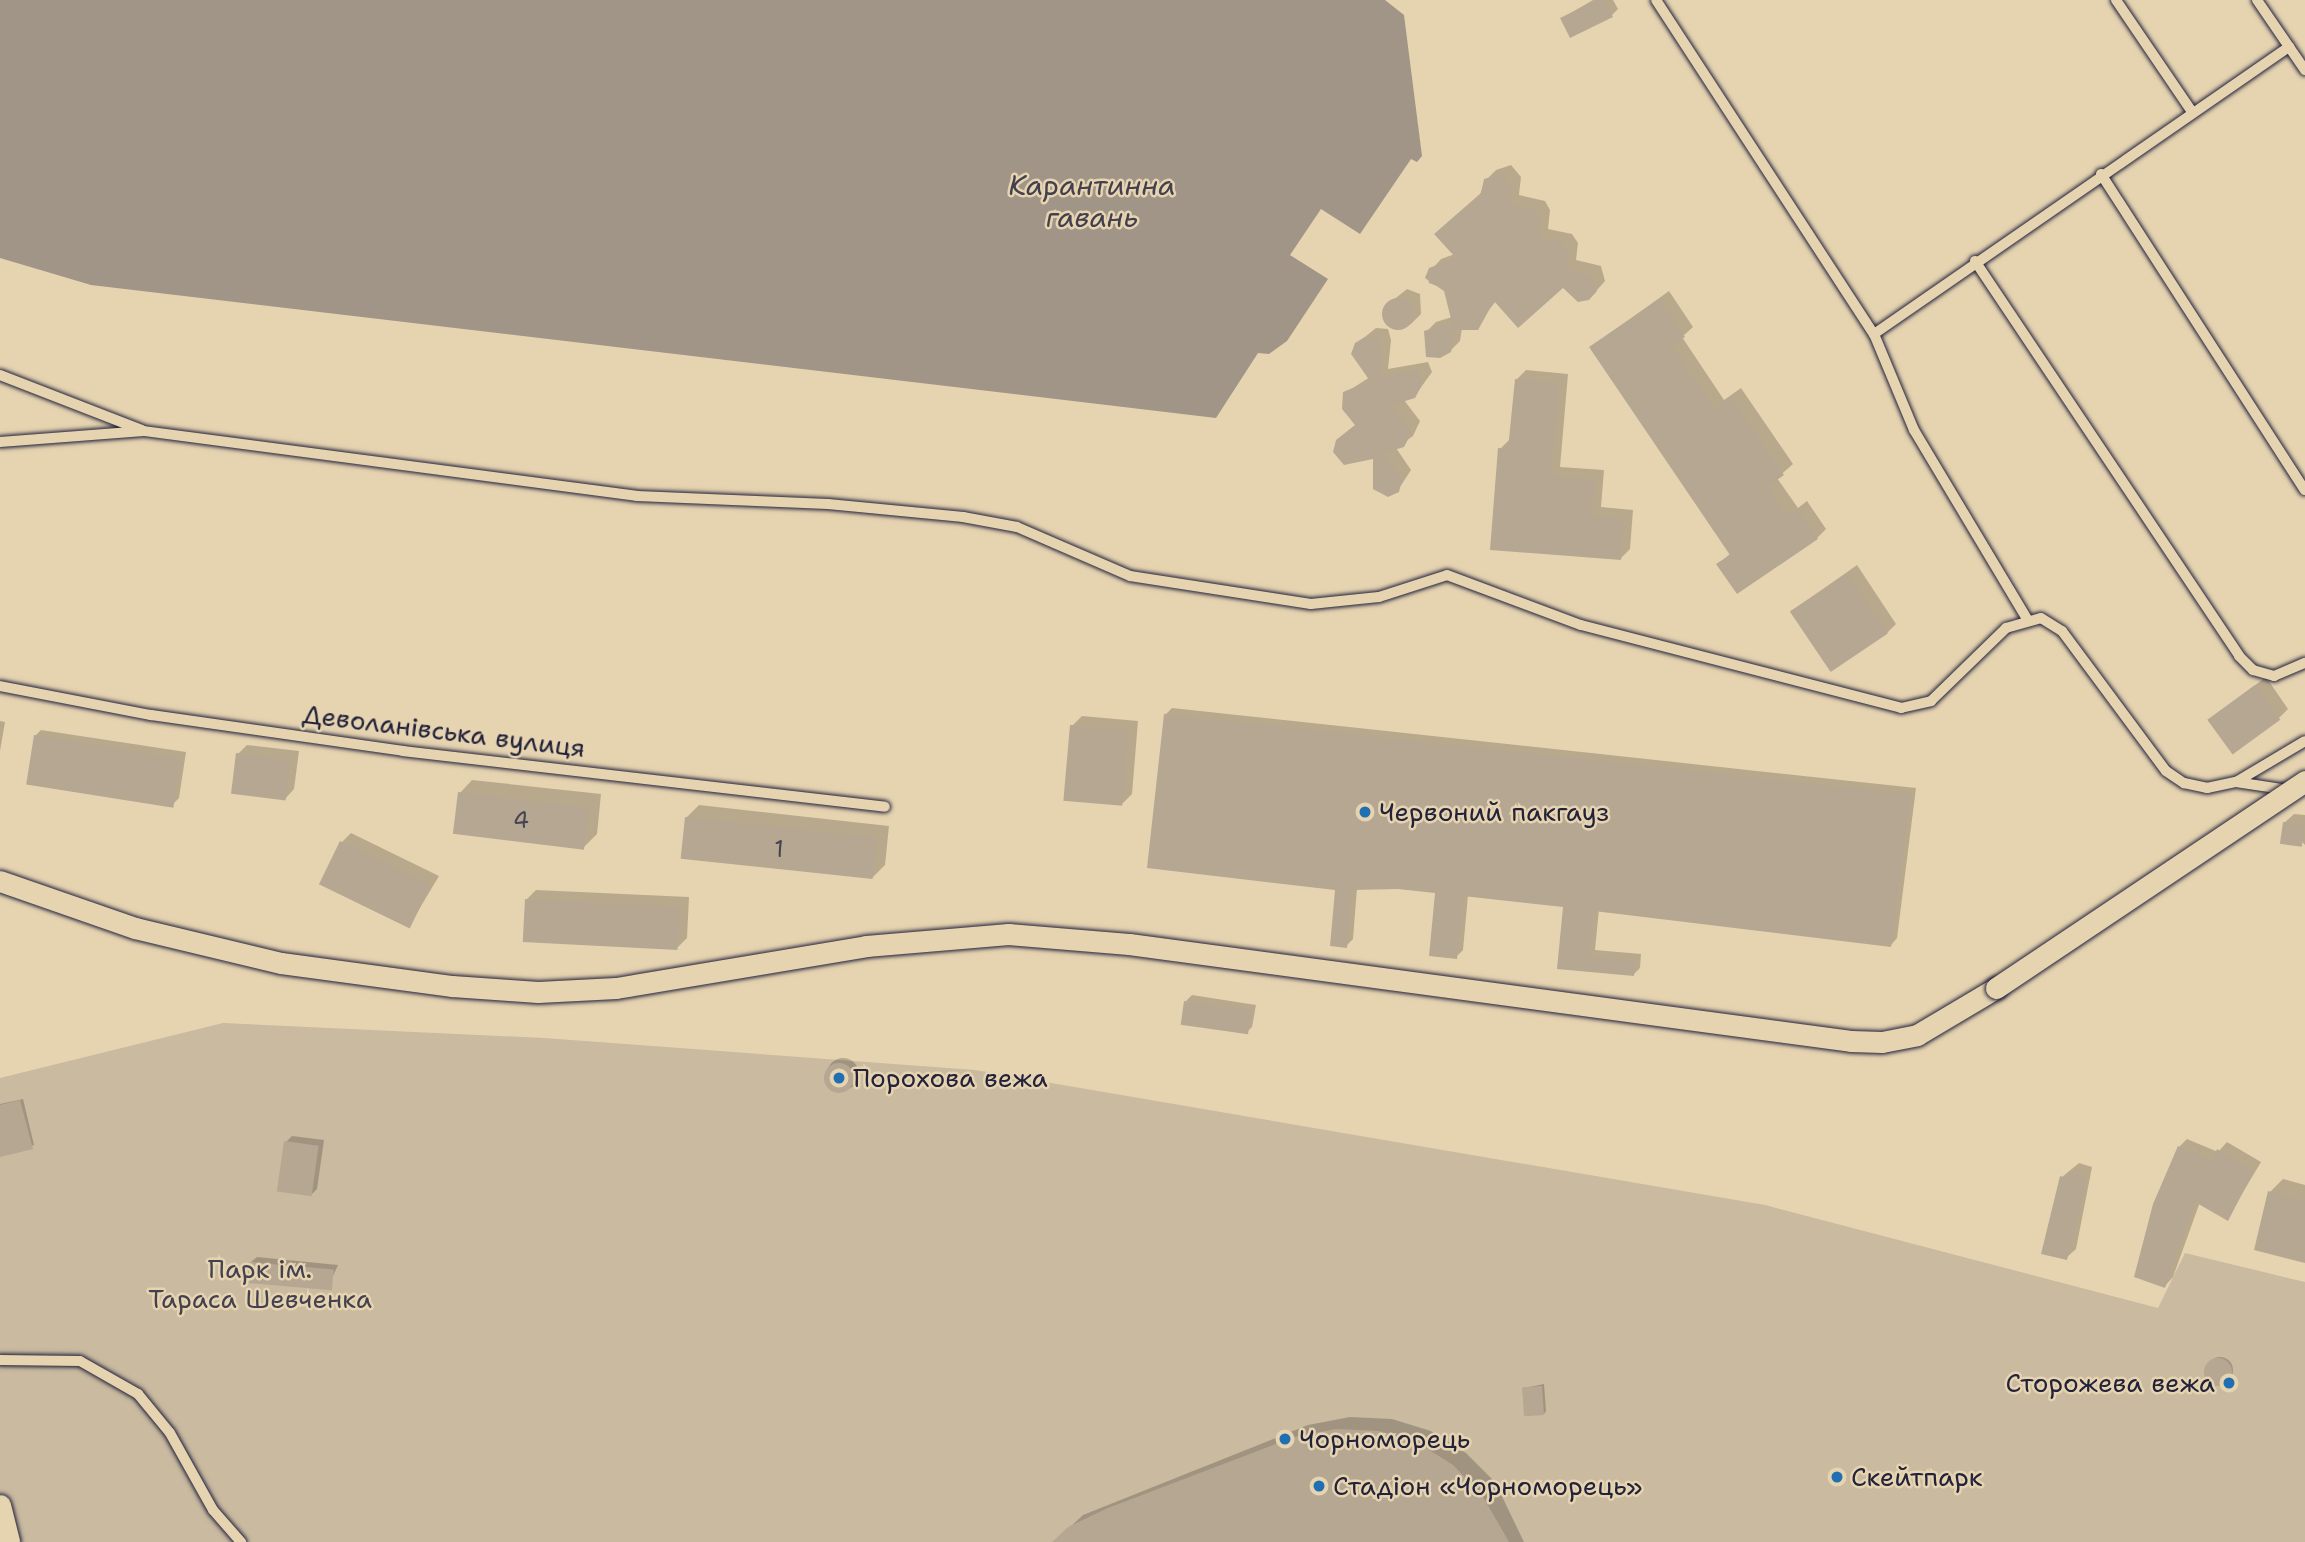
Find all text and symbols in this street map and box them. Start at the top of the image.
water label: Карантинна гавань [1009,168,1175,234]
street label: Деволанівська вулиця [301,698,587,764]
place label: Червоний пакгауз [1379,796,1609,828]
marker: Червоний пакгауз [1357,804,1373,820]
house number: 4 [513,806,529,834]
house number: 1 [774,835,784,863]
place label: Порохова вежа [853,1062,1048,1094]
marker: Порохова вежа [831,1070,847,1086]
park label: Парк ім. Тараса Шевченка [148,1253,372,1314]
place label: Сторожева вежа [2006,1367,2215,1399]
marker: Сторожева вежа [2221,1375,2237,1391]
place label: Чорноморець [1299,1423,1470,1455]
marker: Чорноморець [1277,1431,1293,1447]
place label: Скейтпарк [1851,1461,1983,1493]
marker: Скейтпарк [1829,1469,1845,1485]
place label: Стадіон «Чорноморець» [1333,1470,1642,1502]
marker: Стадіон «Чорноморець» [1311,1478,1327,1494]

